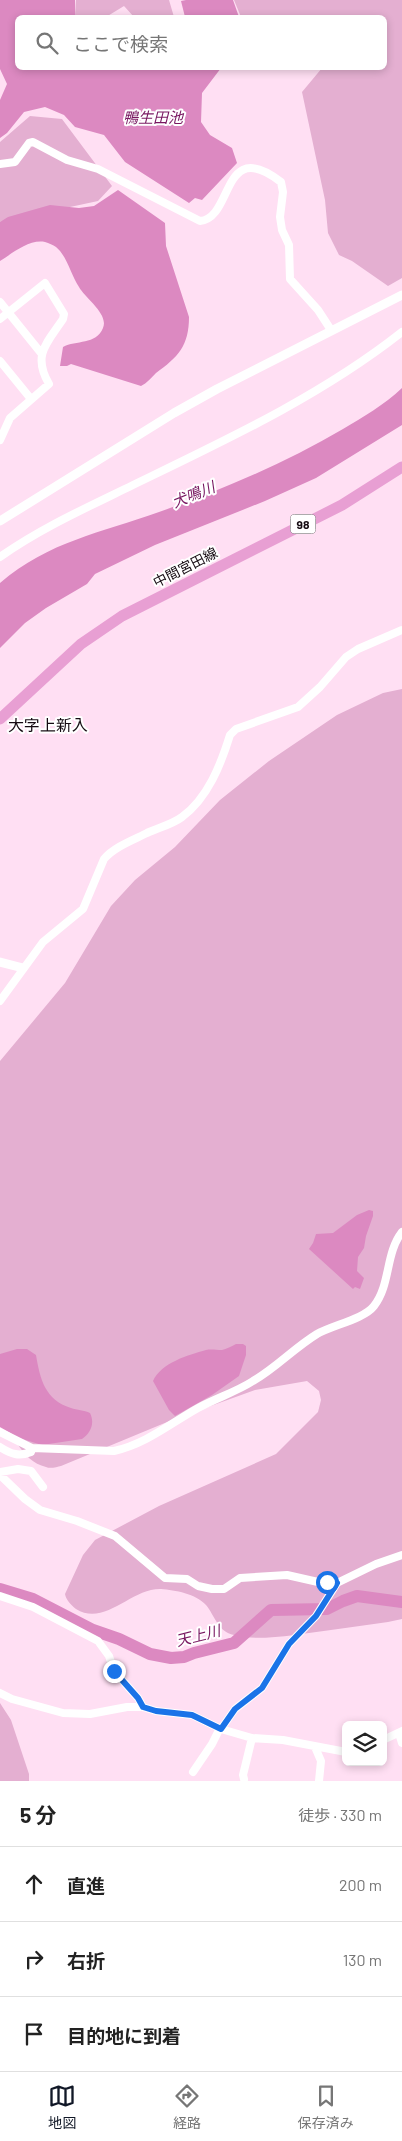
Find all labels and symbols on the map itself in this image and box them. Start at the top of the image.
water label: 鴨生田池 [123,108,185,126]
water label: 犬鳴川 [169,476,219,511]
road number: 98 [290,514,316,534]
street label: 中間宮田線 [150,544,220,590]
district label: 大字上新入 [8,715,88,734]
route start [316,1571,339,1594]
water label: 天上川 [174,1620,224,1649]
route end [103,1660,126,1683]

